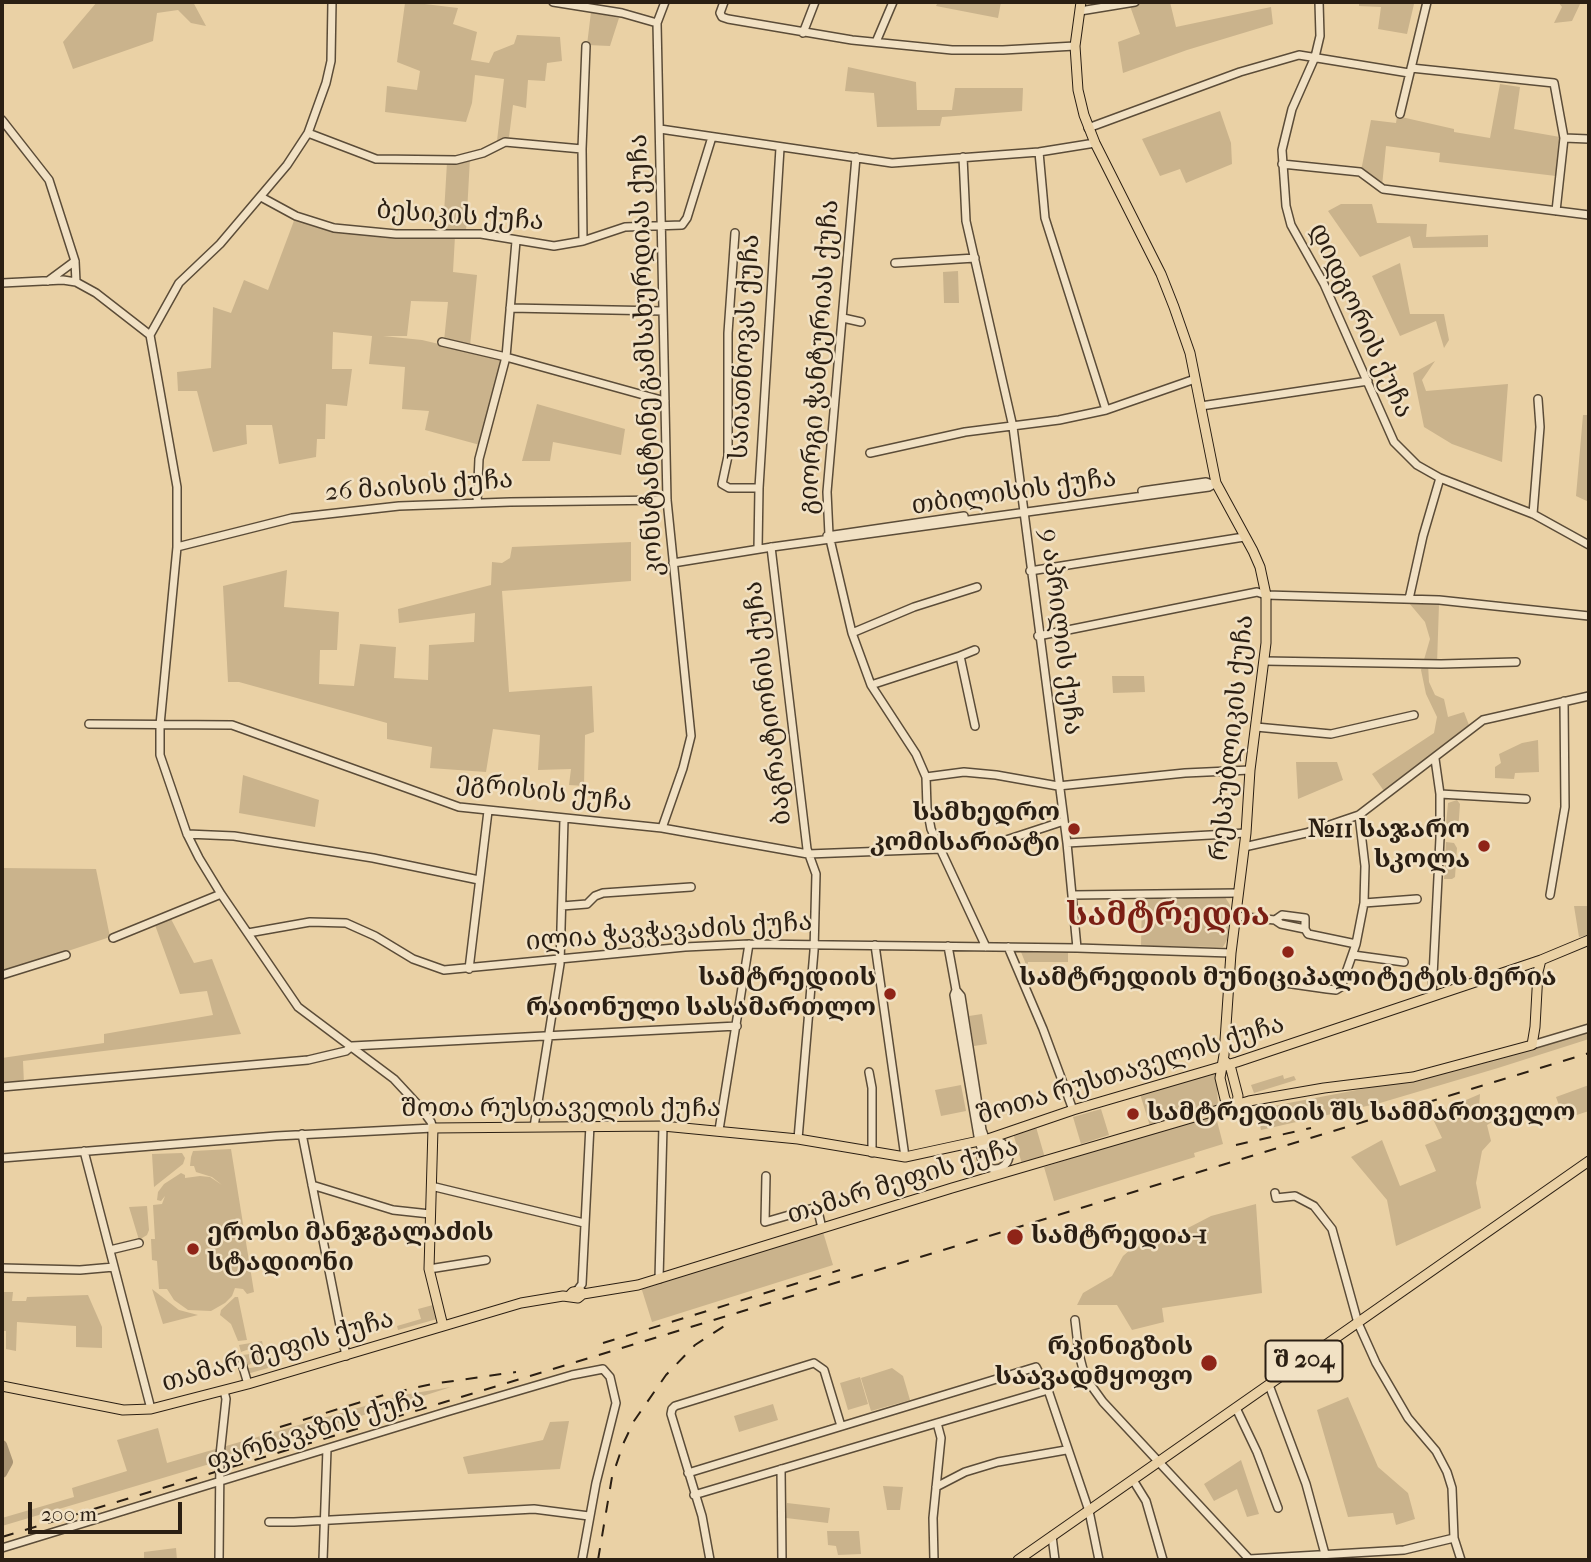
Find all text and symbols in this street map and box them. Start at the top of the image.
street label: კონსტანტინე გამსახურდიას ქუჩა [624,133,670,577]
street label: ბესიკის ქუჩა [375,196,545,238]
street label: გიორგი ჭანტურიას ქუჩა [793,199,847,515]
street label: დიდგორის ქუჩა [1301,219,1419,423]
street label: საიათნოვას ქუჩა [725,233,767,461]
street label: თბილისის ქუჩა [910,463,1118,523]
street label: 26 მაისის ქუჩა [324,465,514,509]
street label: 9 აპრილის ქუჩა [1032,527,1088,737]
street label: ბაგრატიონის ქუჩა [739,579,799,827]
street label: რესპუბლიკის ქუჩა [1205,613,1261,863]
street label: ეგრისის ქუჩა [454,767,634,819]
place label: სამხედრო კომისარიატი [870,798,1060,860]
place label: №11 საჯარო სკოლა [1308,815,1470,876]
marker: სამხედრო კომისარიატი [1066,821,1082,837]
marker: №11 საჯარო სკოლა [1476,838,1492,854]
district label: სამტრედია [1066,897,1270,937]
street label: ილია ჭავჭავაძის ქუჩა [525,907,813,959]
marker: სამტრედიის მუნიციპალიტეტის მერია [1280,944,1296,960]
place label: სამტრედიის რაიონული სასამართლო [526,963,876,1024]
place label: სამტრედიის მუნიციპალიტეტის მერია [1019,963,1557,995]
marker: სამტრედიის რაიონული სასამართლო [882,986,898,1002]
street label: შოთა რუსთაველის ქუჩა [974,1009,1288,1133]
street label: შოთა რუსთაველის ქუჩა [401,1094,721,1126]
place label: სამტრედიის შს სამმართველო [1147,1098,1575,1130]
marker: სამტრედიის შს სამმართველო [1125,1106,1141,1122]
street label: თამარ მეფის ქუჩა [784,1132,1022,1232]
place label: ეროსი მანჯგალაძის სტადიონი [207,1218,494,1280]
place label: სამტრედია-1 [1031,1221,1207,1253]
marker: სამტრედია-1 [1005,1227,1025,1247]
marker: ეროსი მანჯგალაძის სტადიონი [185,1241,201,1257]
street label: თამარ მეფის ქუჩა [158,1304,398,1400]
place label: რკინიგზის საავადმყოფო [995,1332,1193,1394]
road number: შ 204 [1266,1340,1342,1381]
marker: რკინიგზის საავადმყოფო [1199,1353,1219,1373]
street label: ფარნავაზის ქუჩა [204,1383,428,1479]
scale bar [32,1488,186,1532]
text: 200 m [41,1502,97,1526]

